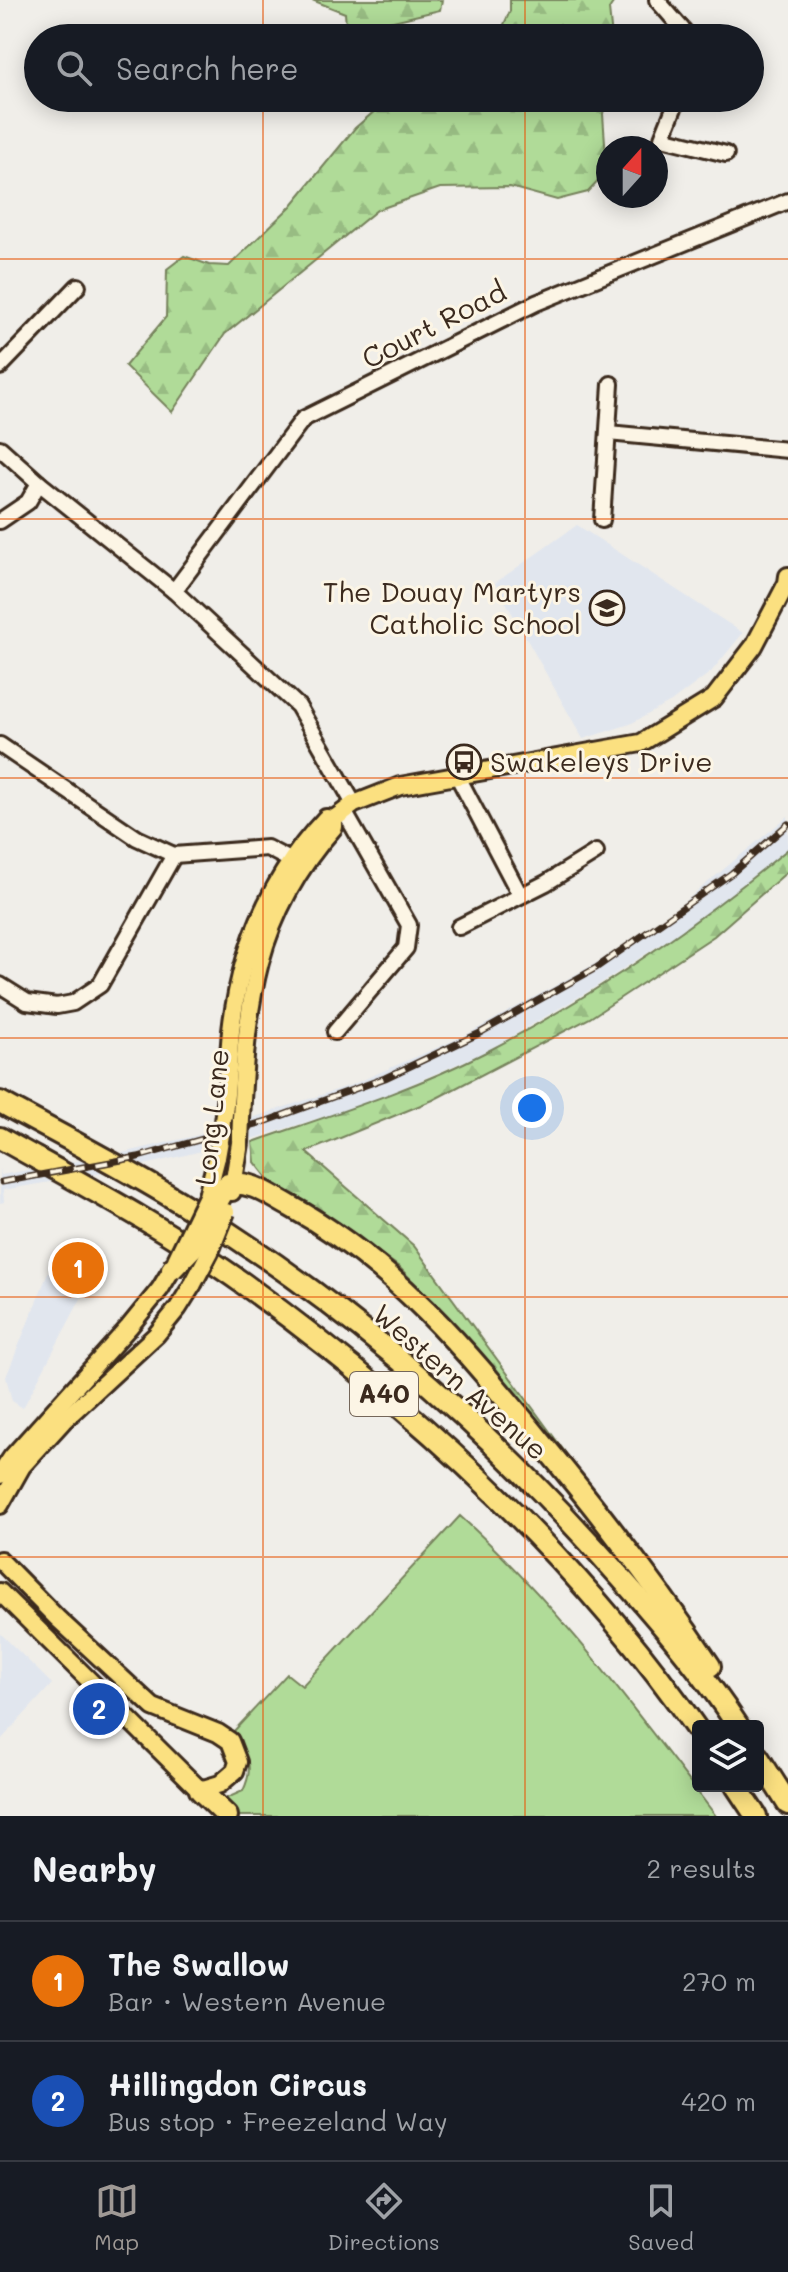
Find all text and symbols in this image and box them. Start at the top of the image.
search box [24,24,764,112]
icon: search [52,46,96,90]
text: Search here [116,48,299,88]
north arrow [596,136,668,208]
street label: Court Road [355,272,512,376]
place label: The Douay Martyrs Catholic School [323,573,581,641]
school or university icon: The Douay Martyrs Catholic School [588,589,626,627]
bus stop icon: Swakeleys Drive [445,743,483,781]
place label: Swakeleys Drive [490,743,713,779]
street label: Long Lane [186,1047,236,1187]
your location [512,1088,552,1128]
pin: 1 [52,1238,104,1298]
street label: Western Avenue [366,1295,556,1467]
road number: A40 [350,1372,418,1416]
pin: 2 [73,1679,125,1739]
map controls [692,1720,764,1792]
button: layers [692,1720,764,1792]
text: Nearby [32,1846,157,1891]
text: 2 results [647,1851,756,1885]
text: The Swallow [108,1944,290,1984]
text: 1 [52,1964,64,1998]
text: 270 m [682,1964,756,1998]
text: Bar · Western Avenue [108,1984,386,2018]
text: Hillingdon Circus [108,2064,367,2104]
text: 2 [51,2084,65,2118]
text: 420 m [681,2084,756,2118]
text: Bus stop · Freezeland Way [108,2104,448,2138]
tab: Map [94,2179,139,2256]
tab: Directions [328,2179,440,2256]
tab: Saved [628,2179,694,2256]

